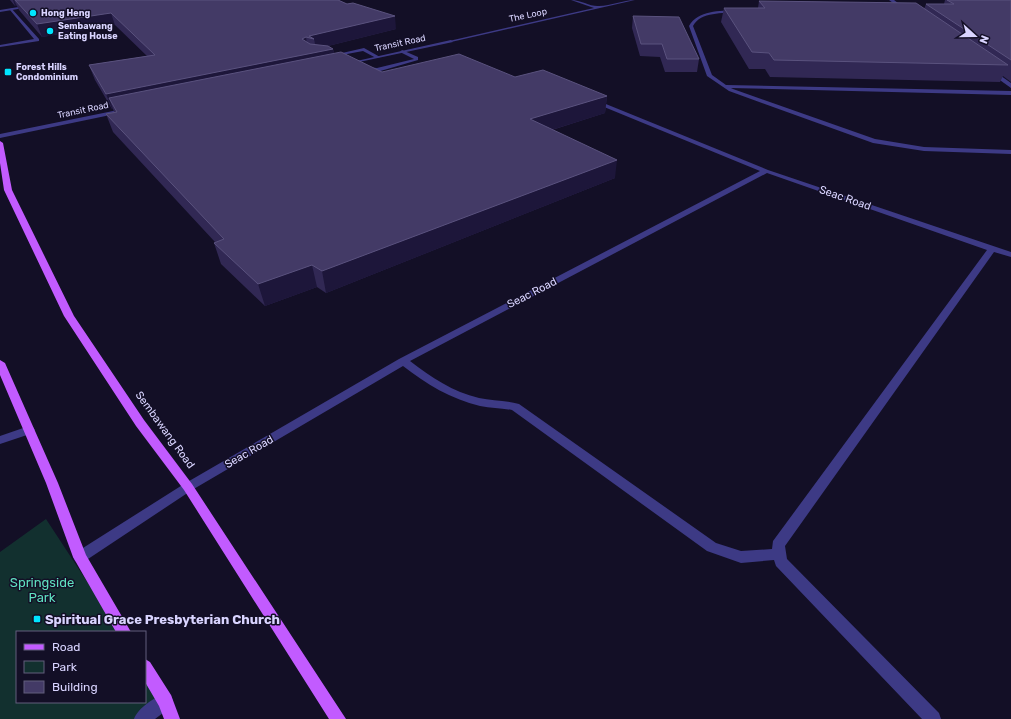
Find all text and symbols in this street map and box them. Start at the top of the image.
street label: The Loop [508,6,548,24]
marker: Hong Heng [28,8,38,18]
place label: Hong Heng [41,8,90,19]
north arrow [955,16,995,56]
place label: Sembawang Eating House [58,21,118,42]
marker: Sembawang Eating House [45,26,55,36]
street label: Transit Road [373,33,427,53]
text: N [976,33,991,46]
place label: Forest Hills Condominium [16,62,78,82]
marker: Forest Hills Condominium [3,67,13,77]
street label: Transit Road [56,100,110,120]
street label: Seac Road [817,183,873,213]
street label: Seac Road [505,275,559,311]
street label: Sembawang Road [133,389,197,471]
street label: Seac Road [222,433,276,471]
park label: Springside Park [10,575,74,605]
place label: Spiritual Grace Presbyterian Church [45,612,280,627]
marker: Spiritual Grace Presbyterian Church [32,614,42,624]
legend [16,631,146,703]
text: Road [52,640,80,654]
text: Park [52,660,78,674]
text: Building [52,680,98,694]

